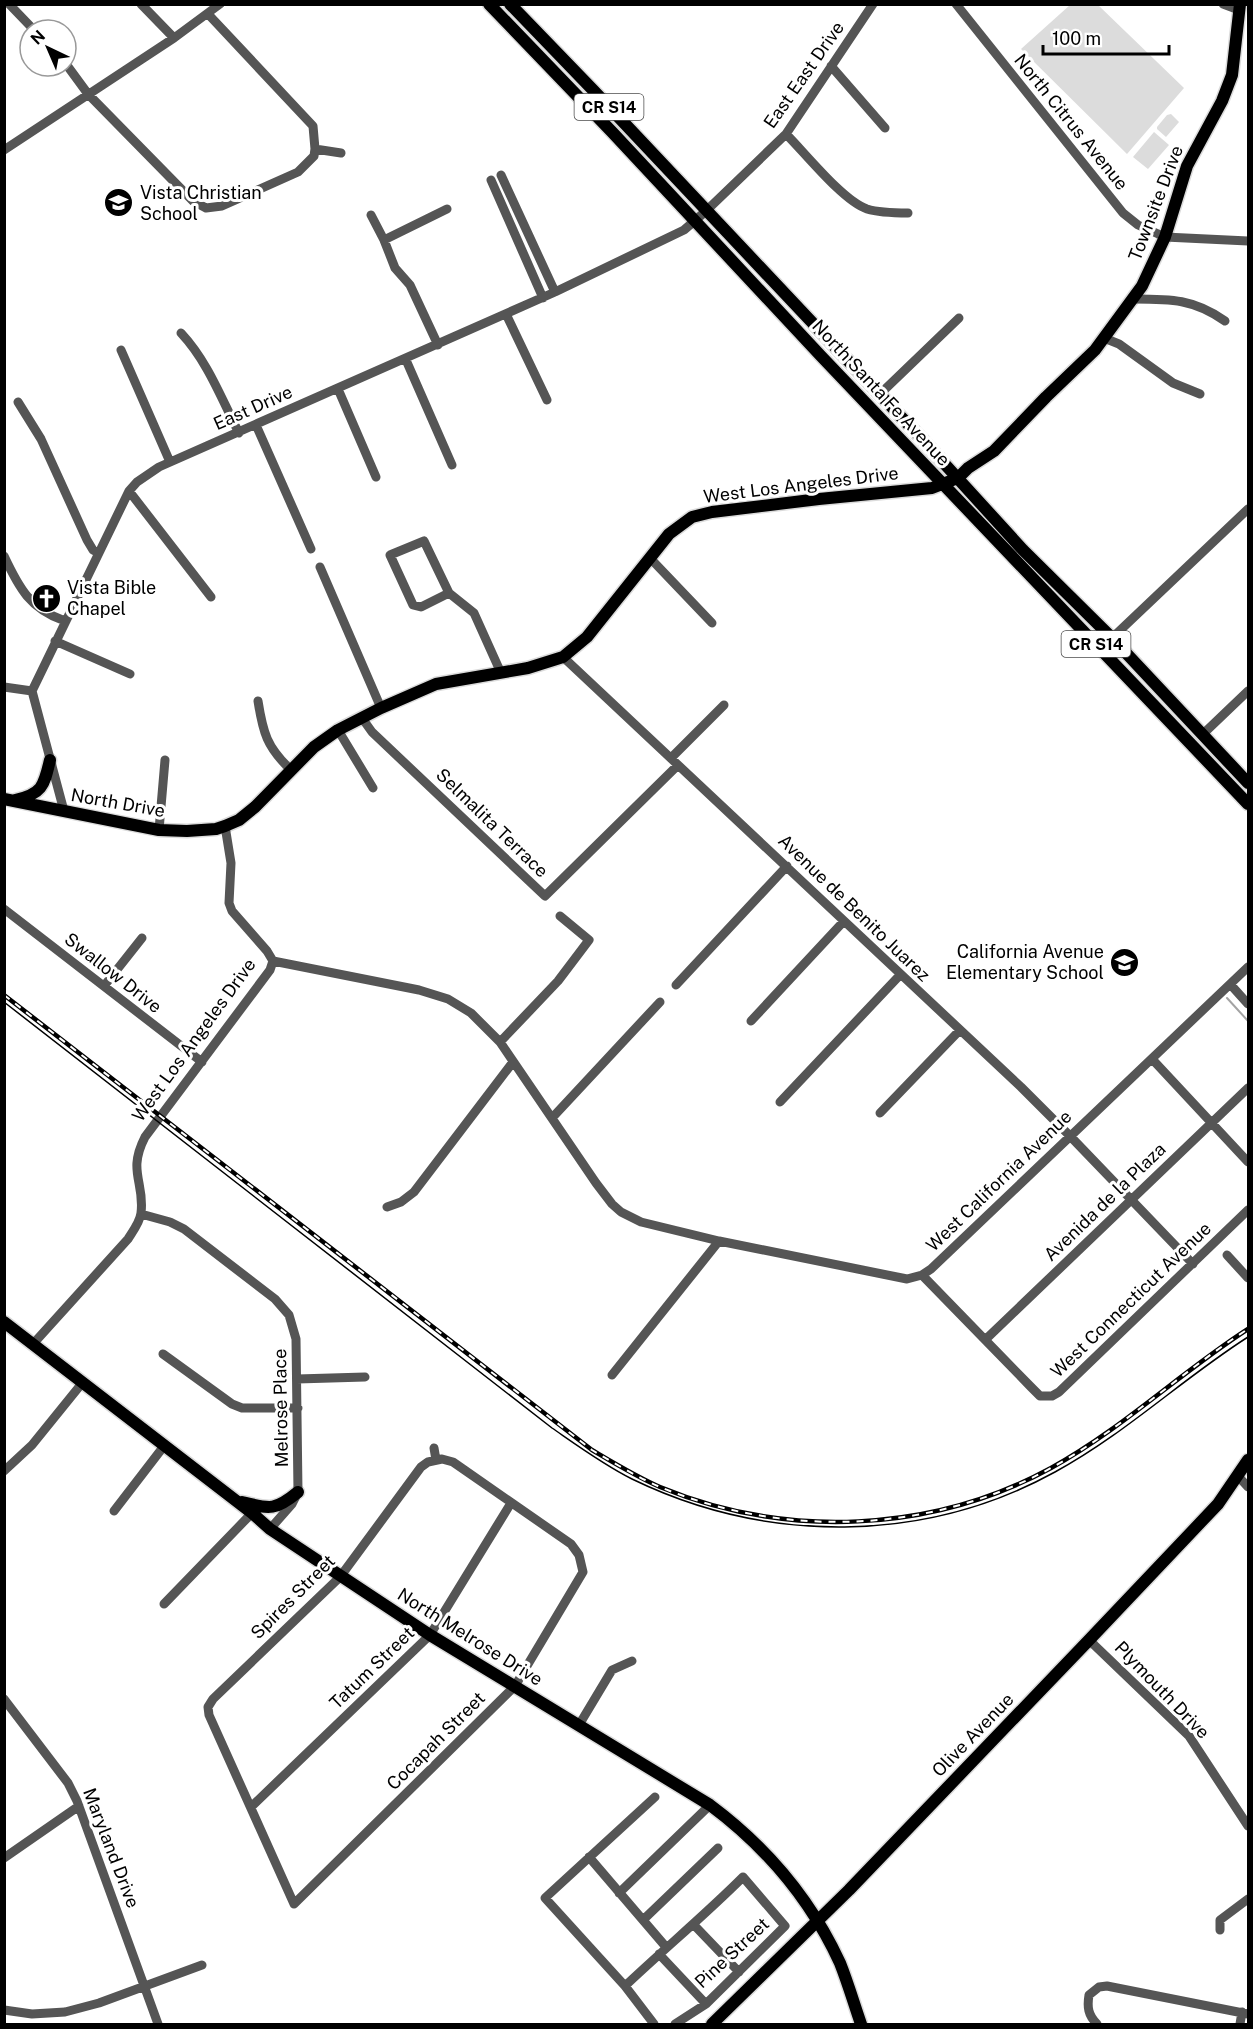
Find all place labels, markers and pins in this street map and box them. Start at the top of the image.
place label: Vista Christian School [140,182,262,224]
school or university icon: Vista Christian School [103,187,135,219]
place label: Vista Bible Chapel [67,577,156,619]
church icon: Vista Bible Chapel [30,582,62,614]
place label: California Avenue Elementary School [946,941,1104,983]
school or university icon: California Avenue Elementary School [1109,946,1141,978]

